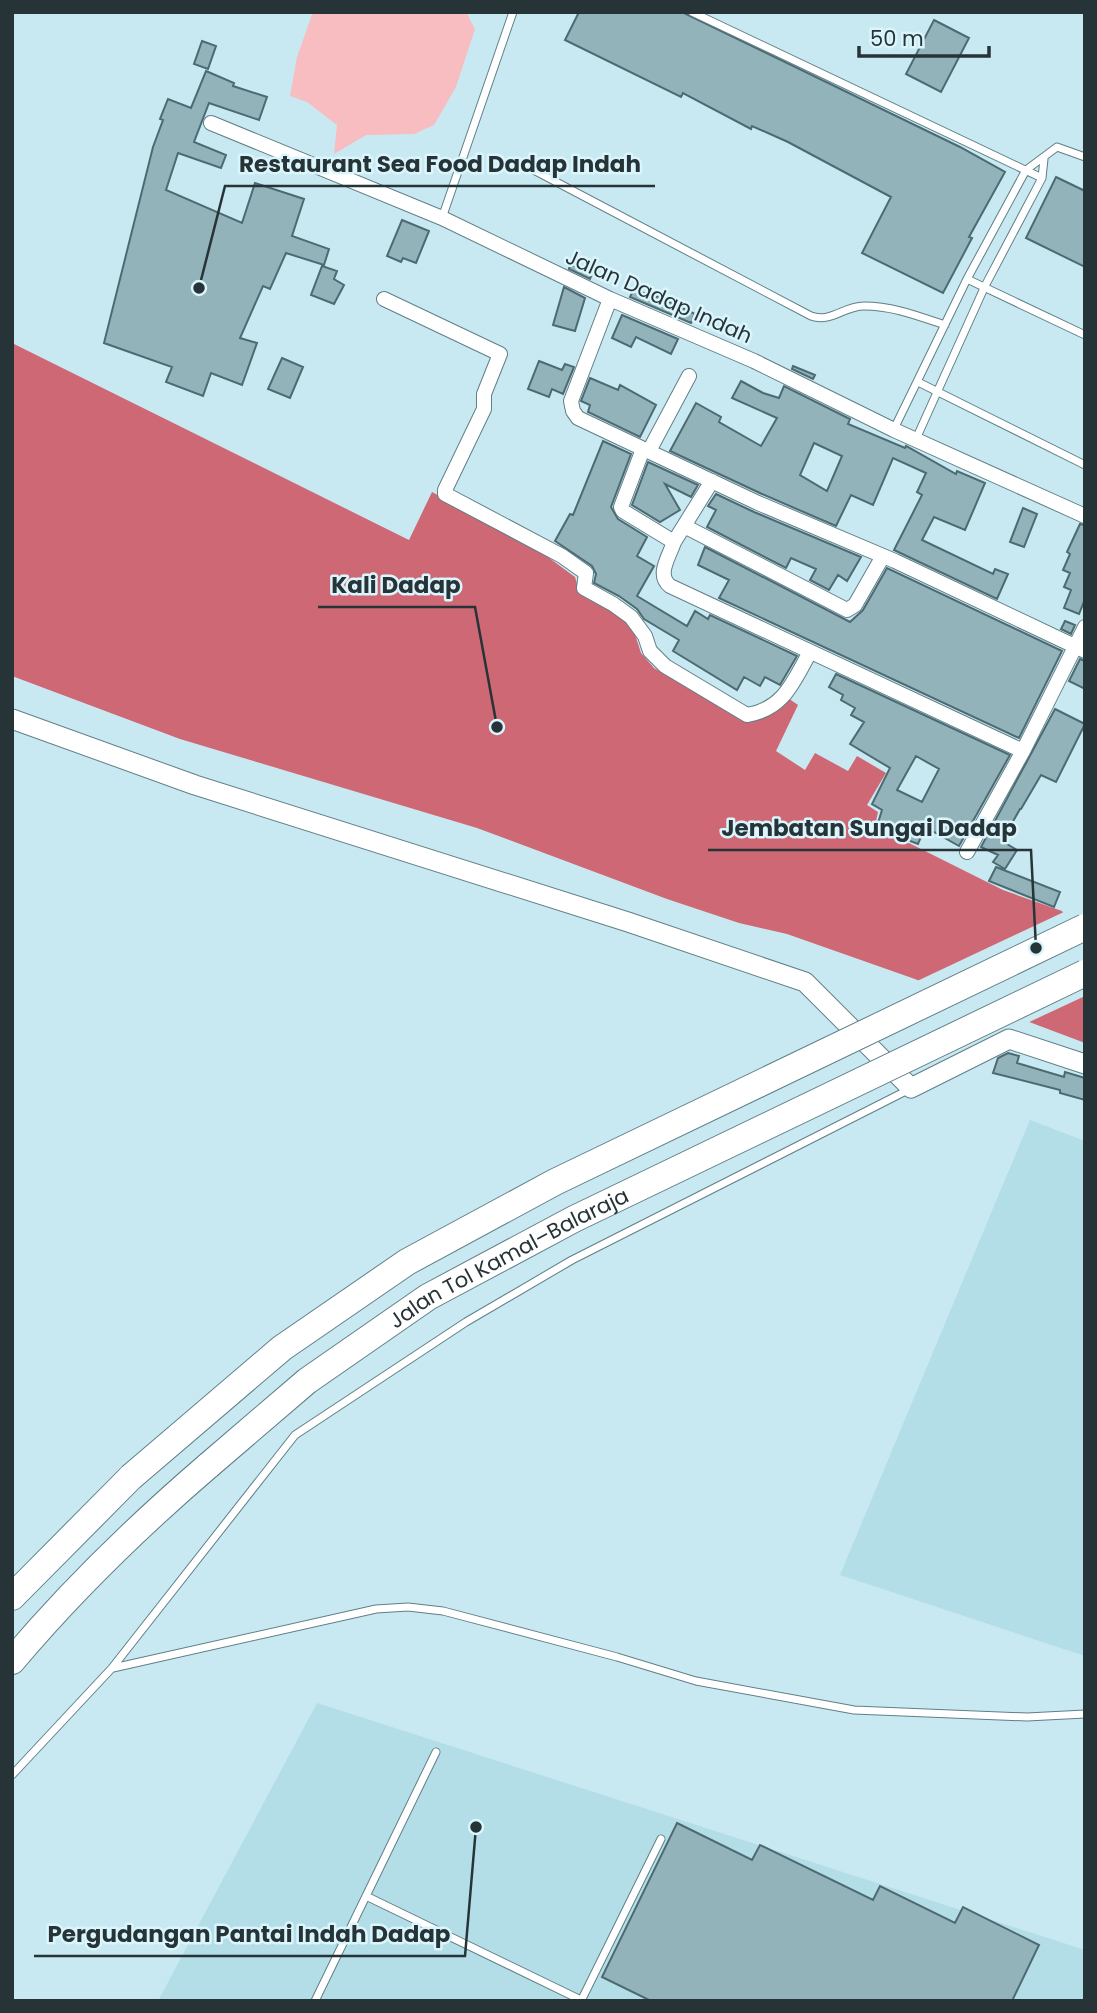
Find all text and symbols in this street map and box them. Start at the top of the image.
scale bar [859,14,988,58]
text: 50 m [870,24,924,53]
callout: Restaurant Sea Food Dadap Indah [225,142,655,186]
text: Restaurant Sea Food Dadap Indah [239,148,641,180]
street label: Jalan Dadap Indah [561,242,757,350]
callout: Kali Dadap [318,563,475,607]
text: Kali Dadap [331,569,461,601]
callout: Jembatan Sungai Dadap [708,806,1031,850]
text: Jembatan Sungai Dadap [721,812,1017,844]
street label: Jalan Tol Kamal–Balaraja [383,1180,633,1335]
callout: Pergudangan Pantai Indah Dadap [34,1912,465,1956]
text: Pergudangan Pantai Indah Dadap [47,1918,451,1950]

